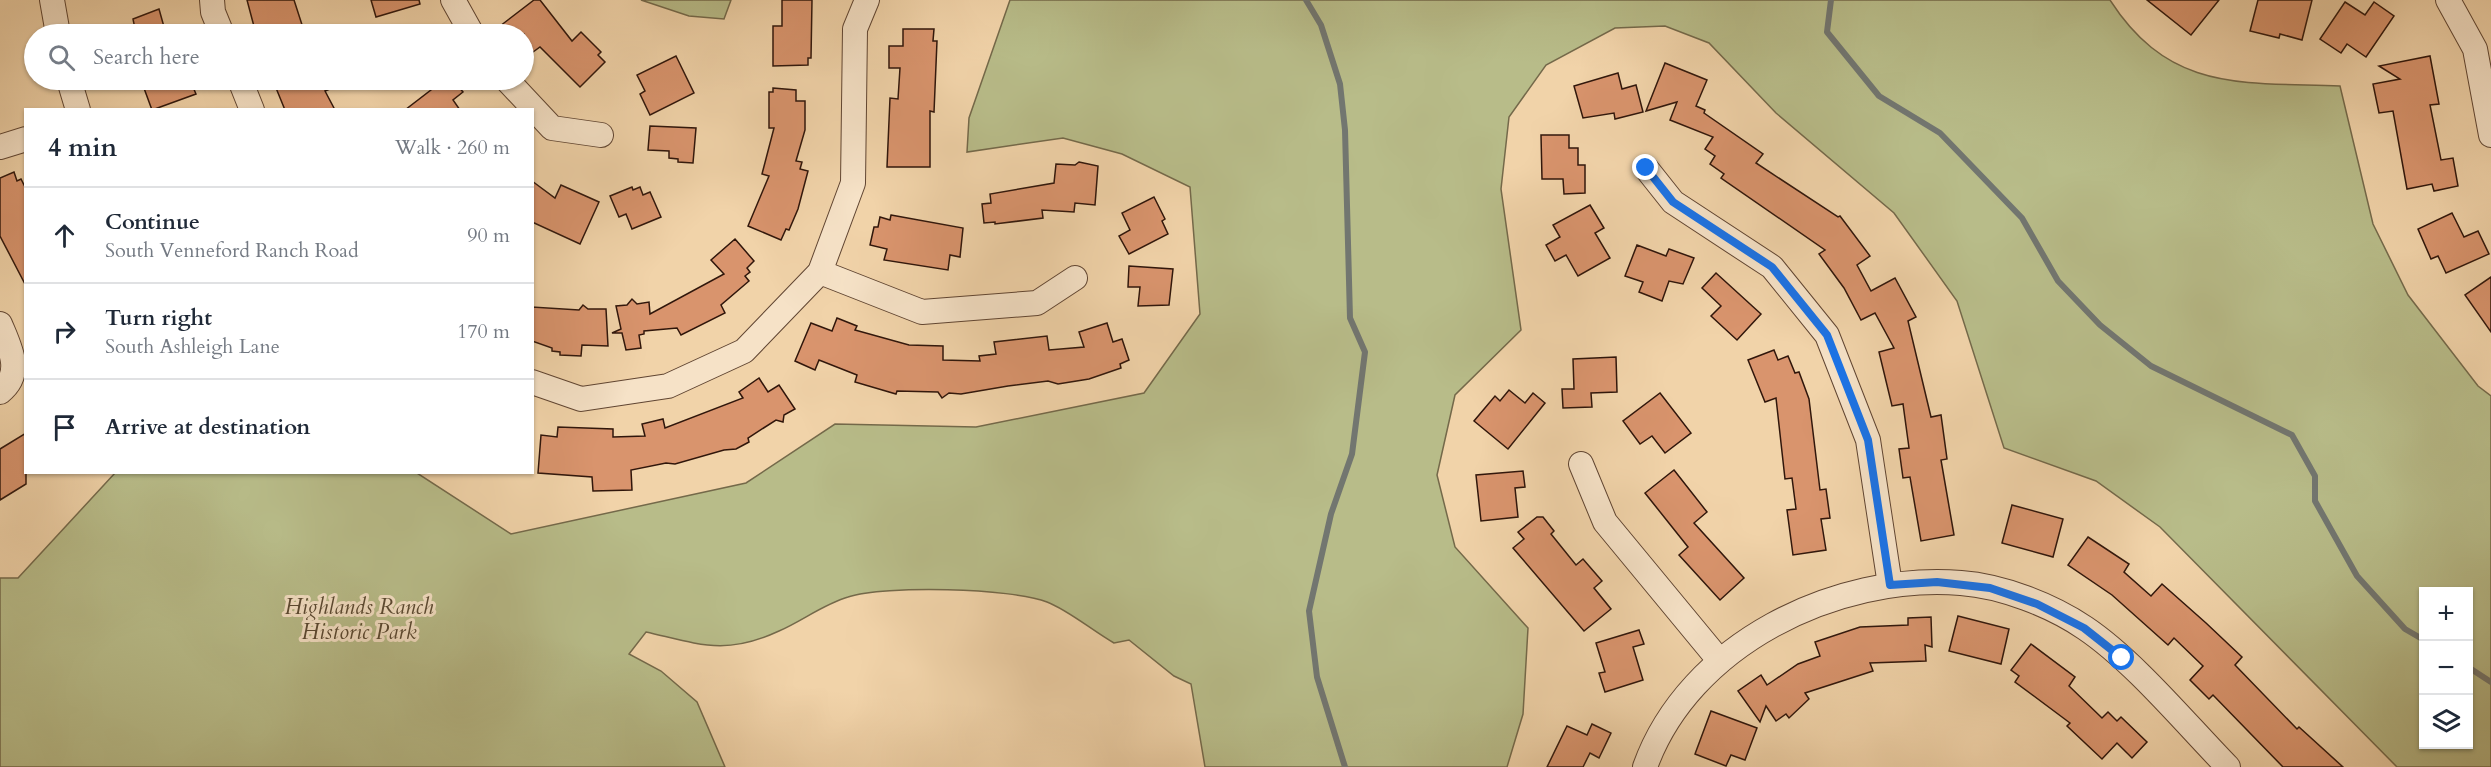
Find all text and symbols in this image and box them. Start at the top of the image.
search box [24,24,534,90]
icon: search [45,41,78,74]
text: Search here [93,42,200,72]
text: 4 min [48,130,117,165]
text: Walk · 260 m [395,134,510,161]
route end [1632,154,1658,180]
text: Continue [105,207,200,237]
icon: ahead [48,219,81,252]
text: 90 m [467,222,510,249]
text: South Venneford Ranch Road [105,237,359,264]
text: Turn right [105,303,212,333]
icon: right [48,315,81,348]
text: 170 m [457,318,510,345]
text: South Ashleigh Lane [105,333,280,360]
icon: arrive [48,411,81,444]
text: Arrive at destination [105,412,310,442]
map controls [2419,587,2473,749]
button: + [2419,587,2473,641]
park label: Highlands Ranch Historic Park [284,592,434,647]
button: − [2419,641,2473,695]
route start [2108,644,2134,670]
button: layers [2419,695,2473,749]

